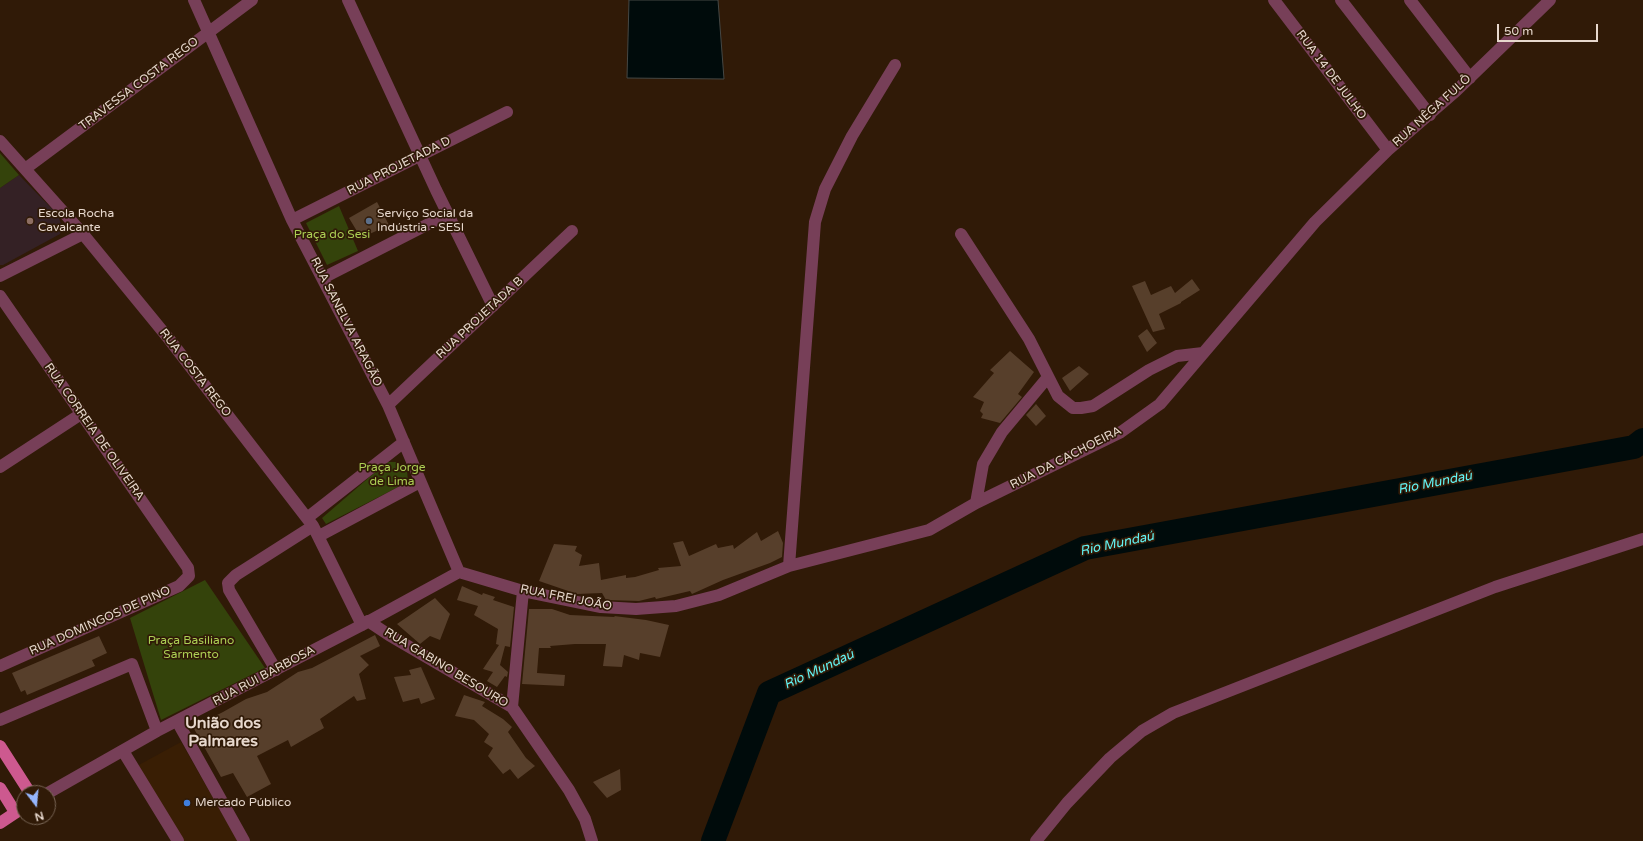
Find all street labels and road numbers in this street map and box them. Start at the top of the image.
street label: RUA 14 DE JULHO [1293,28,1369,122]
street label: TRAVESSA COSTA REGO [77,34,201,134]
street label: RUA NÊGA FULÔ [1390,72,1474,150]
street label: RUA PROJETADA D [345,134,453,198]
street label: RUA SANELVA ARAGÃO [307,255,385,389]
street label: RUA PROJETADA B [434,274,526,362]
street label: RUA COSTA REGO [156,326,234,420]
street label: RUA CORREIA DE OLIVEIRA [41,361,147,503]
street label: RUA DA CACHOEIRA [1008,424,1124,492]
street label: RUA FREI JOÃO [519,582,613,614]
street label: RUA DOMINGOS DE PINO [27,583,173,659]
street label: RUA GABINO BESOURO [381,625,511,711]
street label: RUA RUI BARBOSA [210,643,318,709]

